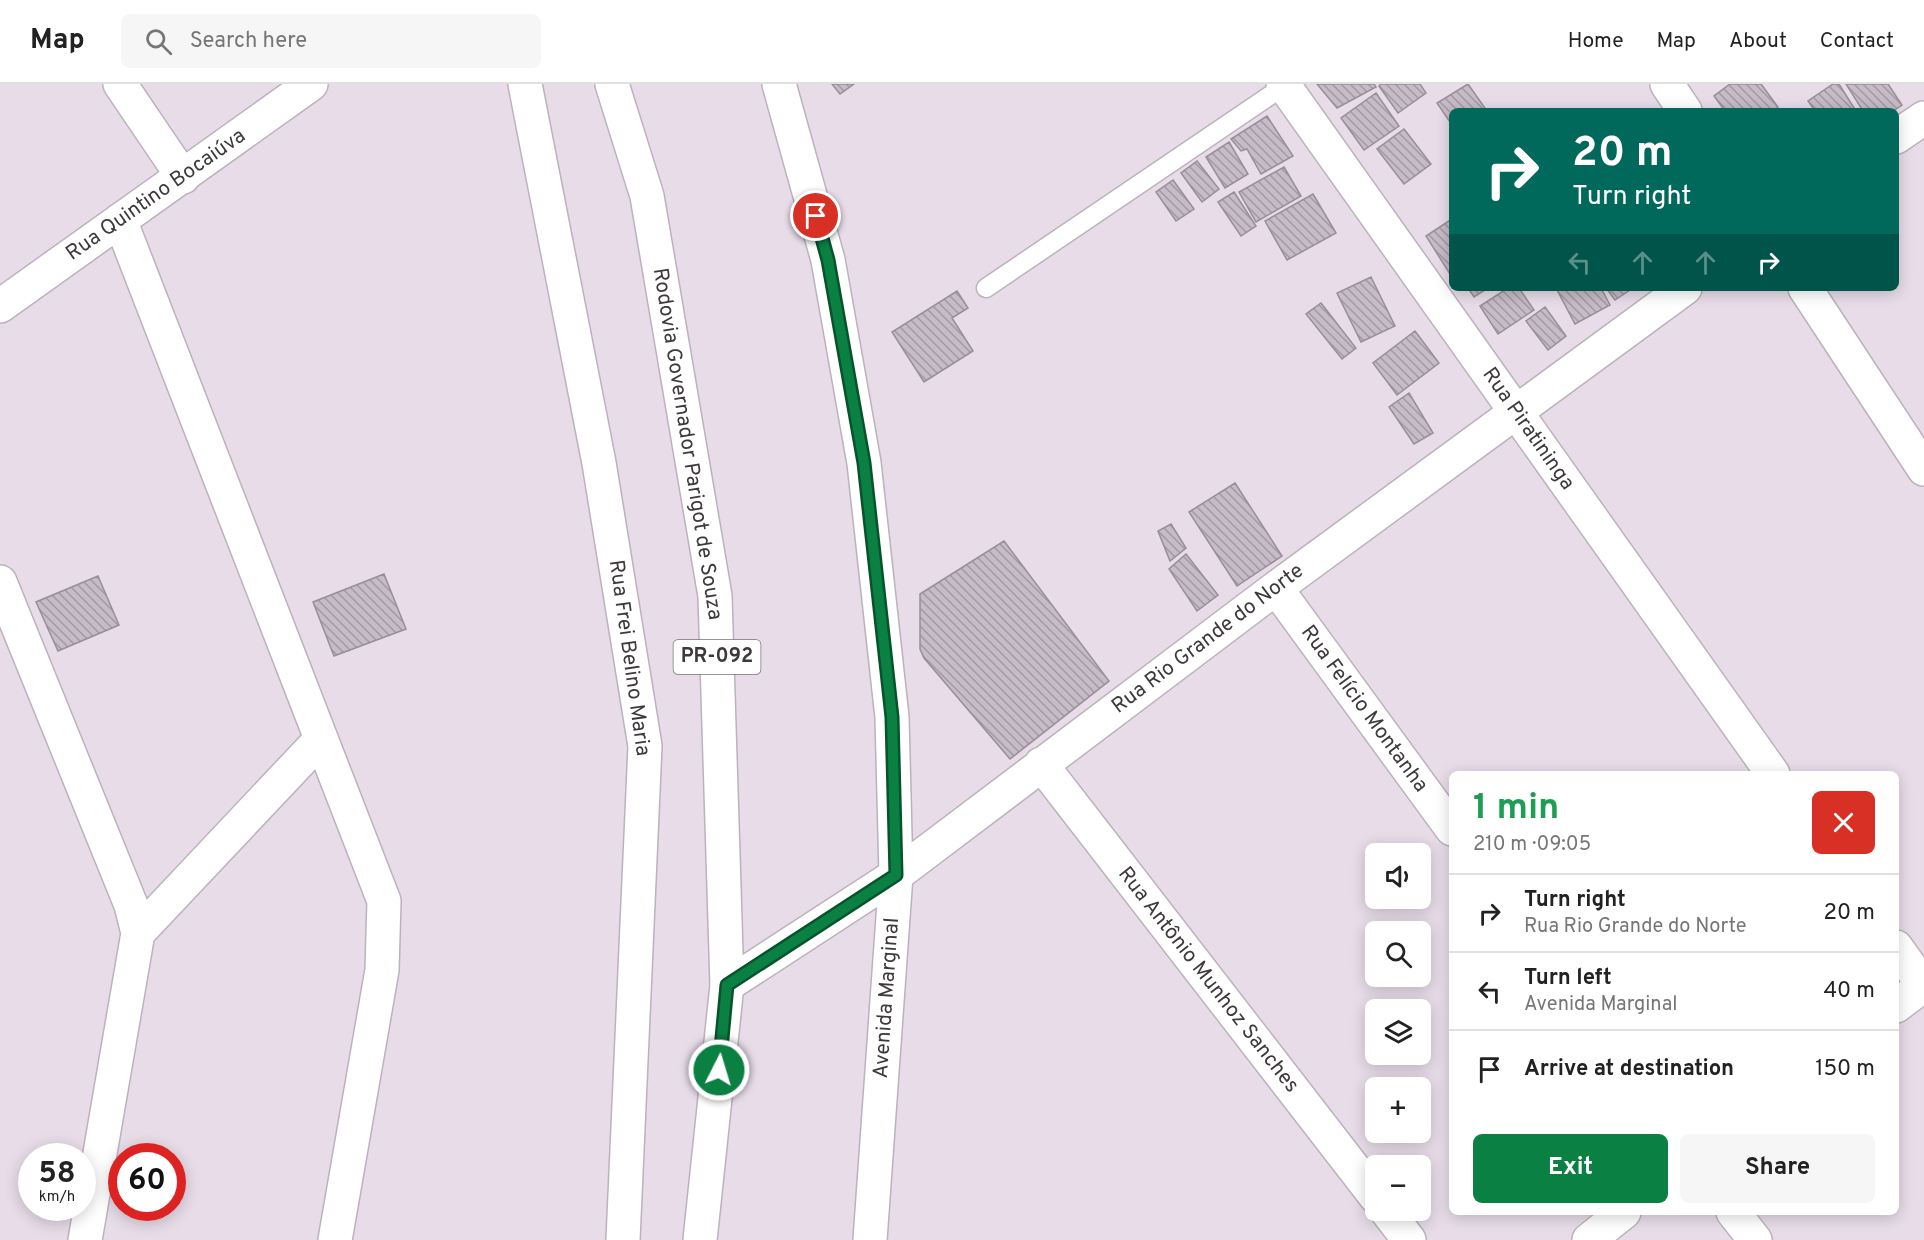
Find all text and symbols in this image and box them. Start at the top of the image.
search box [121,14,541,68]
text: Map [30,23,85,59]
icon: search [142,25,175,58]
text: Search here [190,28,307,55]
text: Home [1568,28,1624,55]
text: Map [1657,28,1696,55]
text: About [1729,28,1787,55]
text: Contact [1820,28,1894,55]
street label: Rua Quintino Bocaiúva [61,123,251,267]
text: 20 m [1572,128,1673,181]
icon: right [1473,132,1551,210]
text: Turn right [1572,180,1691,214]
pin [790,190,841,241]
icon: arrive [799,199,832,232]
icon: left [1563,246,1596,279]
icon: ahead [1626,246,1659,279]
icon: ahead [1689,246,1722,279]
icon: right [1752,246,1785,279]
street label: Rodovia Governador Parigot de Souza [646,266,728,622]
street label: Rua Piratininga [1476,362,1580,496]
street label: Rua Frei Belino Maria [602,558,656,758]
street label: Rua Rio Grande do Norte [1107,558,1309,720]
street label: Rua Felício Montanha [1294,620,1434,798]
road number: PR-092 [674,640,760,674]
text: 1 min [1473,786,1559,832]
button: close [1812,791,1875,854]
text: 210 m · 09:05 [1473,832,1591,858]
map controls [1365,843,1431,1221]
button: sound [1365,843,1431,909]
street label: Rua Antônio Munhoz Sanches [1111,862,1305,1098]
text: Turn right [1524,887,1626,914]
icon: right [1473,897,1506,930]
text: 20 m [1824,900,1875,927]
text: Rua Rio Grande do Norte [1524,914,1747,940]
street label: Avenida Marginal [868,917,906,1079]
button: search [1365,921,1431,987]
text: Turn left [1524,965,1612,992]
icon: left [1473,975,1506,1008]
text: 40 m [1823,978,1875,1005]
text: Avenida Marginal [1524,992,1677,1018]
button: layers [1365,999,1431,1065]
position arrow [687,1038,751,1102]
icon: arrive [1473,1053,1506,1086]
text: Arrive at destination [1524,1056,1734,1083]
text: 150 m [1815,1056,1875,1083]
button: + [1365,1077,1431,1143]
button: Exit [1473,1134,1668,1203]
button: Share [1680,1134,1875,1203]
speed limit sign: 60 [108,1143,186,1221]
button: − [1365,1155,1431,1221]
text: 58 [38,1156,76,1193]
text: km/h [39,1188,75,1207]

